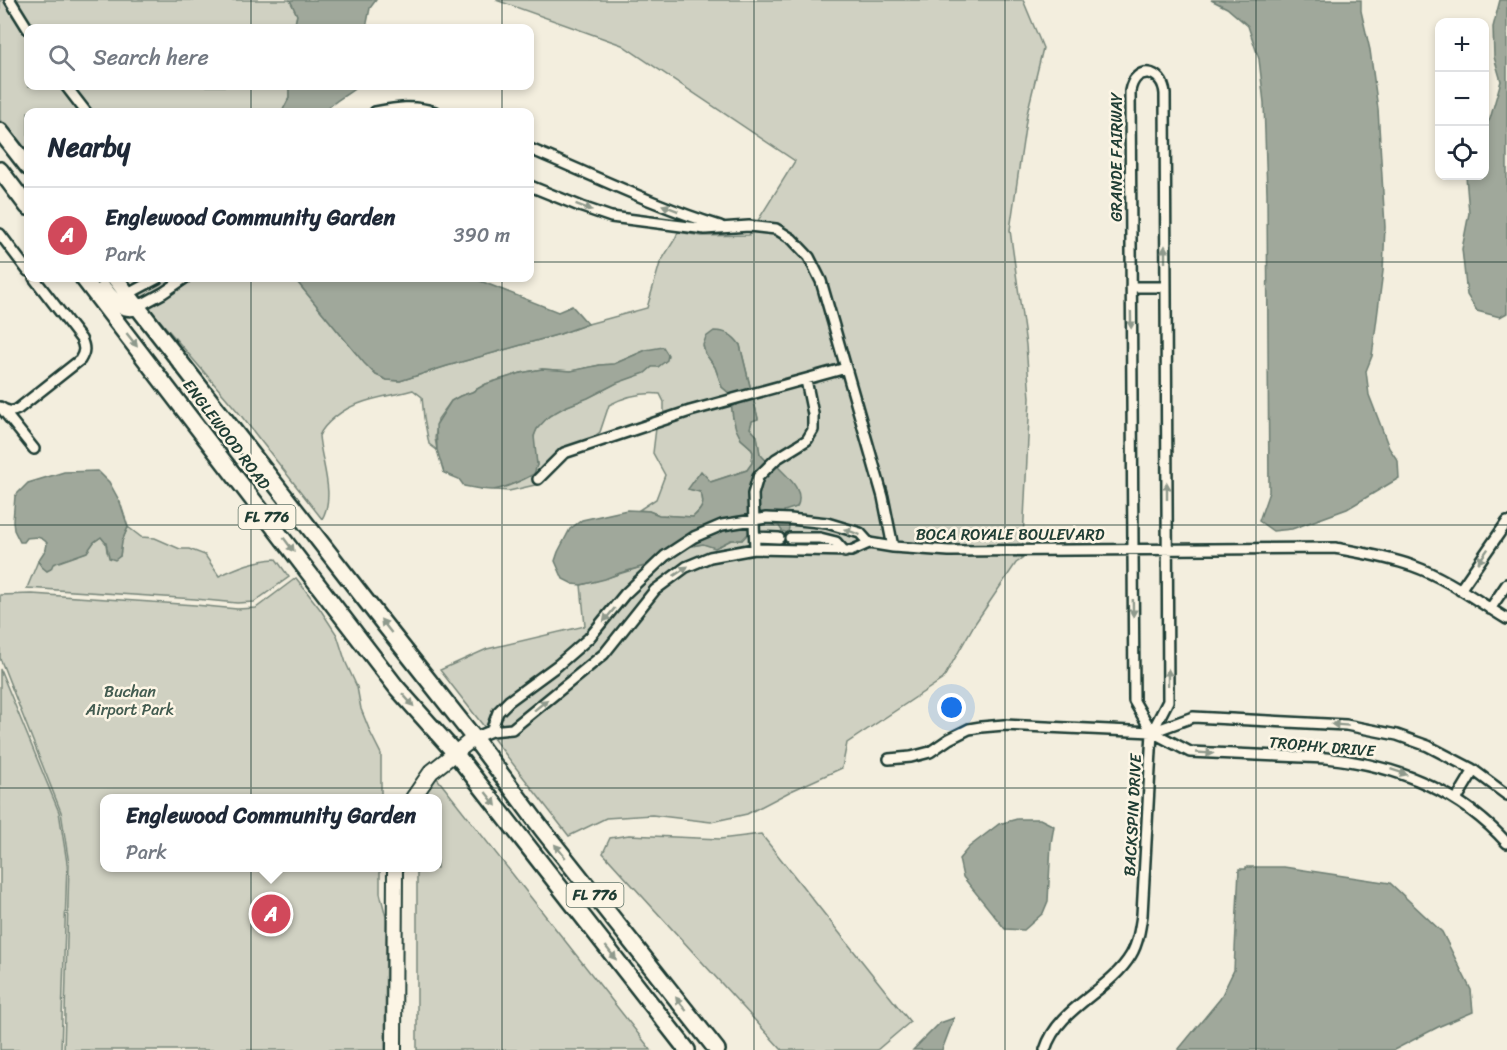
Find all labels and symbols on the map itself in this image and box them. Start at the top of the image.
street label: GRANDE FAIRWAY [1102,91,1131,222]
one-way arrow [575,203,593,213]
one-way arrow [661,203,679,213]
one-way arrow [1160,244,1170,263]
one-way arrow [1126,310,1136,329]
one-way arrow [126,332,139,348]
street label: ENGLEWOOD ROAD [175,373,278,496]
one-way arrow [1162,481,1172,500]
road number: FL 776 [238,505,296,529]
street label: BOCA ROYALE BOULEVARD [916,520,1105,549]
one-way arrow [843,526,861,536]
one-way arrow [283,537,295,553]
one-way arrow [1478,548,1489,564]
one-way arrow [673,566,689,577]
one-way arrow [1128,598,1138,617]
one-way arrow [602,607,615,623]
one-way arrow [380,619,392,634]
one-way arrow [1163,668,1173,687]
park label: Buchan Airport Park [85,677,174,724]
one-way arrow [401,692,414,707]
your location [937,693,966,722]
one-way arrow [533,699,549,712]
one-way arrow [1330,720,1349,730]
street label: TROPHY DRIVE [1268,727,1377,766]
one-way arrow [1196,748,1215,758]
street label: BACKSPIN DRIVE [1115,752,1150,877]
one-way arrow [1390,768,1408,778]
one-way arrow [484,791,496,806]
one-way arrow [553,843,566,859]
road number: FL 776 [566,883,624,907]
pin: A [252,892,290,936]
one-way arrow [604,945,616,960]
one-way arrow [675,996,687,1012]

